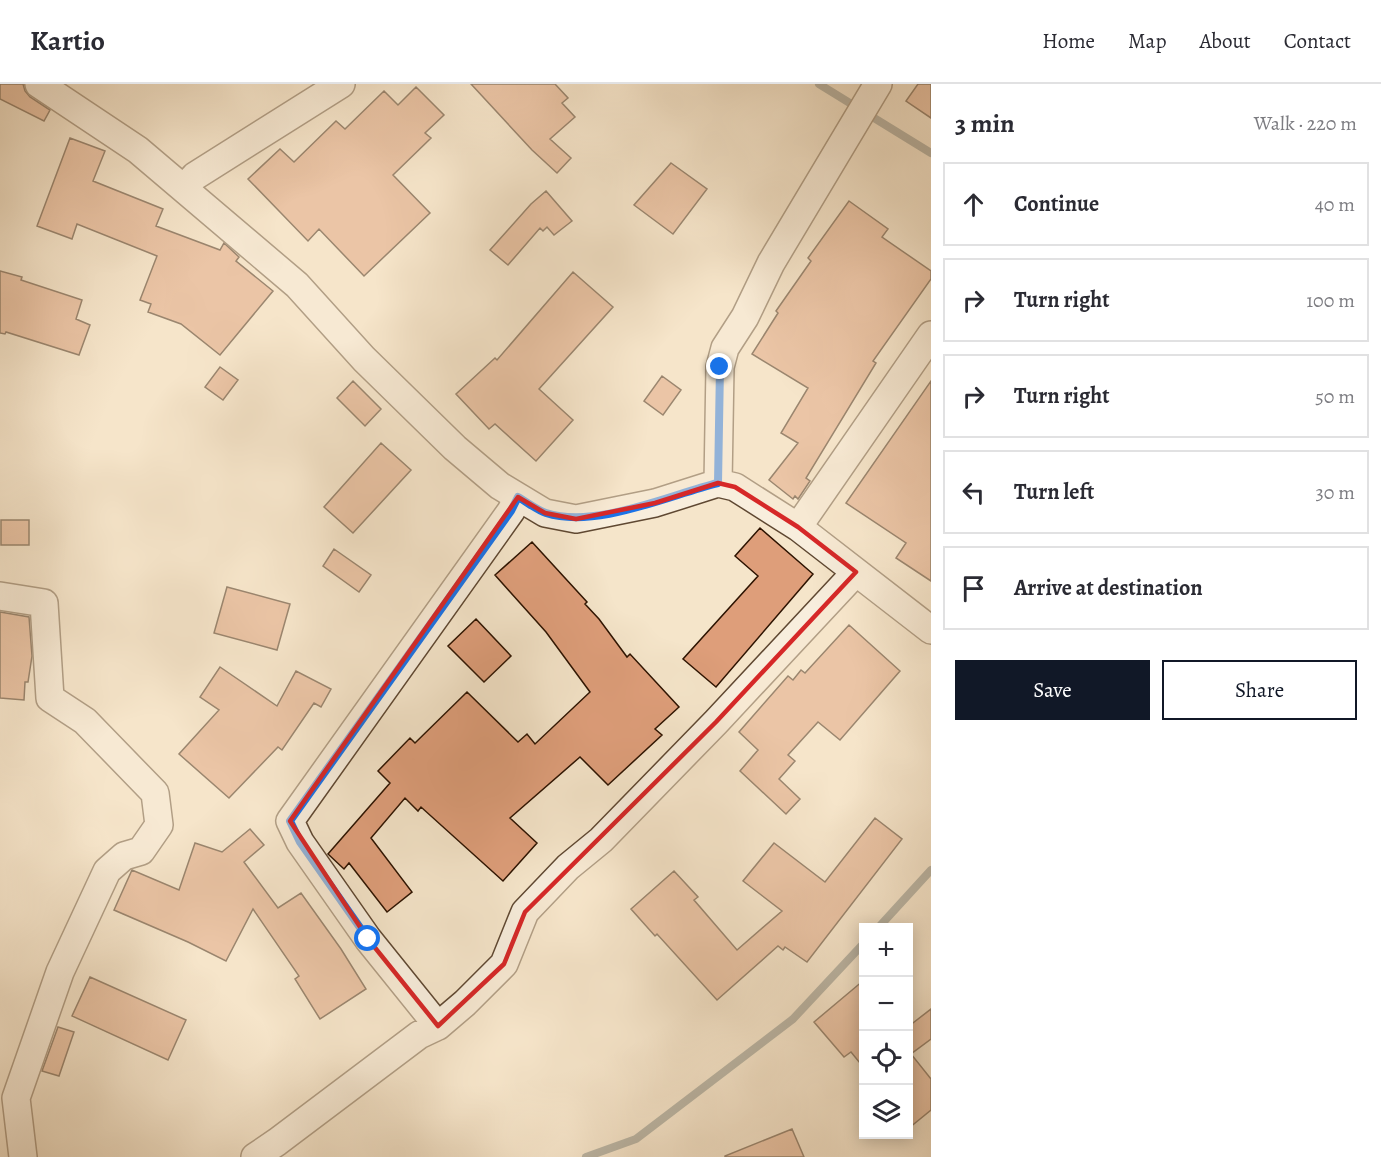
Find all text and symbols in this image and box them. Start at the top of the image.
text: Kartio [30,22,105,60]
text: Home [1042,27,1095,55]
text: Map [1128,27,1166,55]
text: About [1199,27,1251,55]
text: Contact [1284,27,1351,55]
text: 3 min [955,106,1015,141]
text: Walk · 220 m [1254,110,1357,137]
icon: ahead [957,188,990,221]
text: Continue [1014,189,1099,219]
text: 40 m [1315,191,1355,218]
icon: right [957,284,990,317]
text: Turn right [1014,285,1110,315]
text: 100 m [1306,287,1355,314]
route end [706,353,732,379]
icon: right [957,380,990,413]
text: Turn right [1014,381,1110,411]
text: 50 m [1315,383,1355,410]
icon: left [957,476,990,509]
text: Turn left [1014,477,1094,507]
text: 30 m [1315,479,1355,506]
icon: arrive [957,572,990,605]
text: Arrive at destination [1014,573,1203,603]
button: Save [955,660,1150,720]
button: Share [1162,660,1357,720]
map controls [859,923,913,1139]
button: + [859,923,913,977]
route start [354,925,380,951]
button: − [859,977,913,1031]
button: locate [859,1031,913,1085]
button: layers [859,1085,913,1139]

